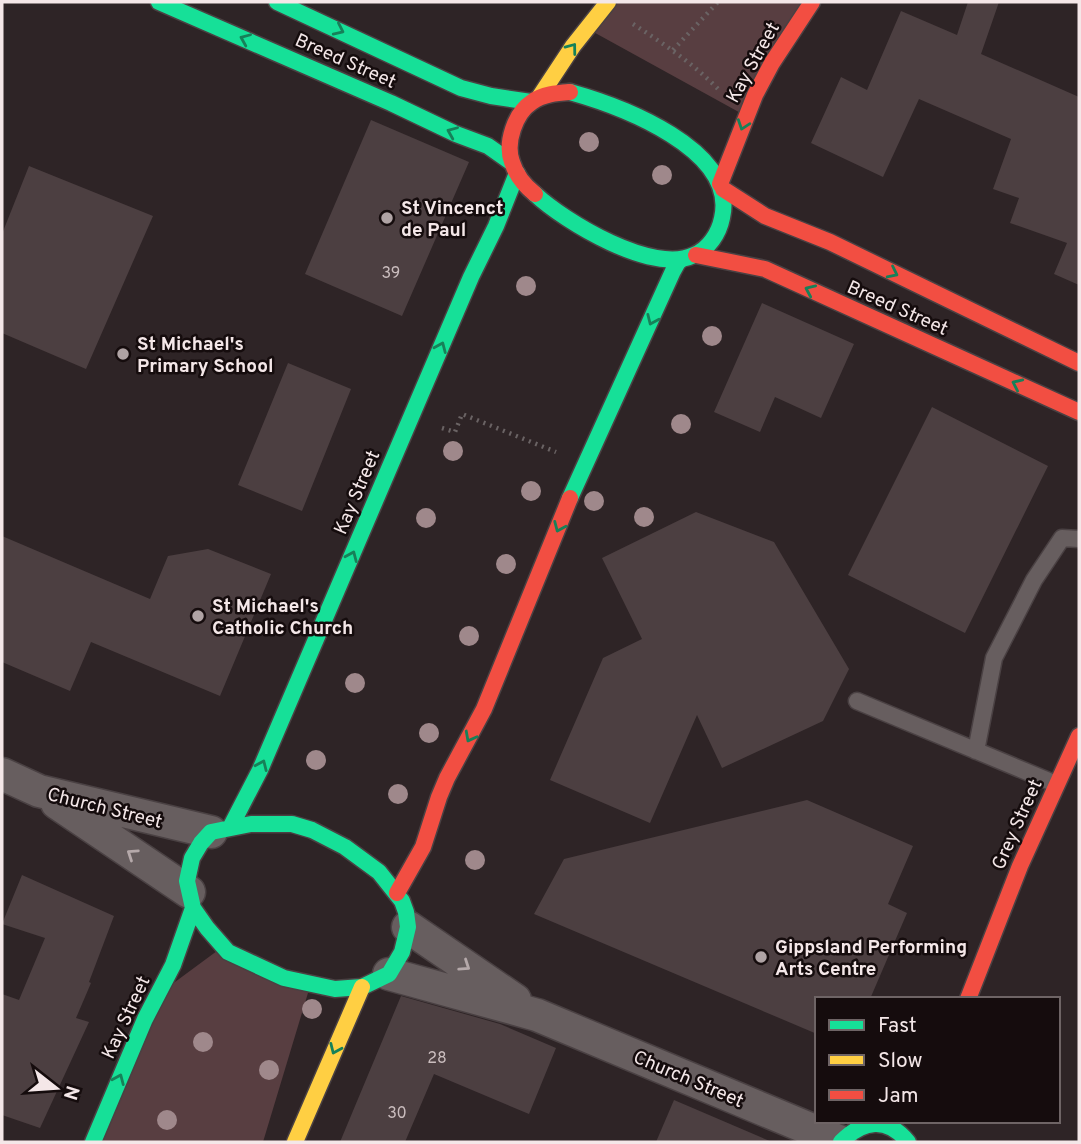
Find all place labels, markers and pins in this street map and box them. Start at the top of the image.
place label: St Vincenct de Paul [401,197,503,243]
marker: St Vincenct de Paul [379,210,395,226]
place label: St Michael's Primary School [137,333,273,379]
marker: St Michael's Primary School [115,346,131,362]
place label: St Michael's Catholic Church [212,595,353,641]
marker: St Michael's Catholic Church [190,608,206,624]
place label: Gippsland Performing Arts Centre [775,936,967,982]
marker: Gippsland Performing Arts Centre [753,949,769,965]

